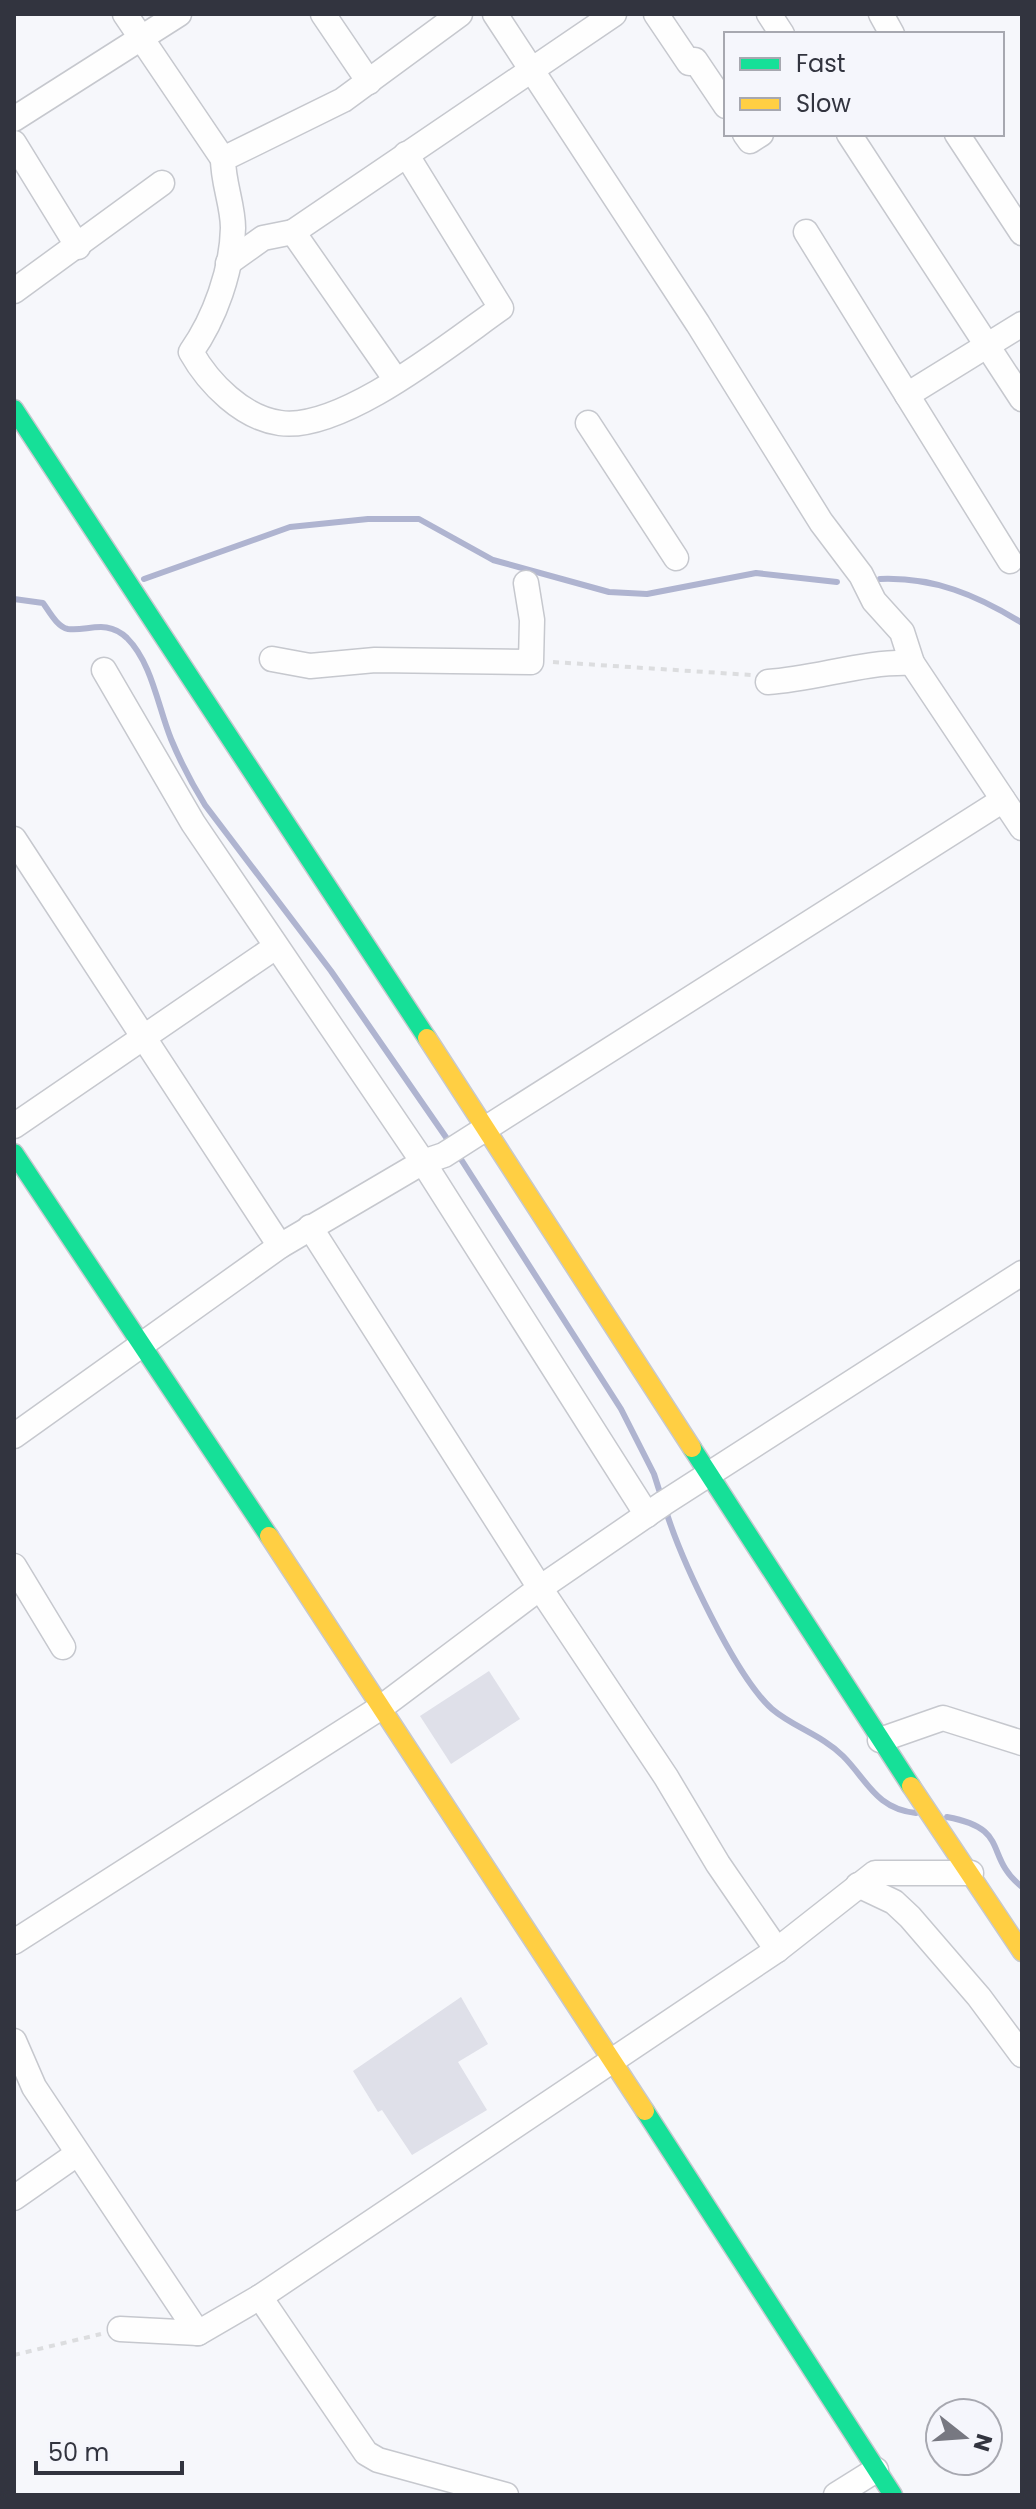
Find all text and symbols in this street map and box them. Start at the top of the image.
legend [724,32,1004,136]
text: Fast [796,47,846,80]
text: Slow [796,87,851,120]
north arrow [924,2397,1004,2477]
scale bar [36,2425,182,2475]
text: N [965,2430,1000,2455]
text: 50 m [48,2436,109,2469]

